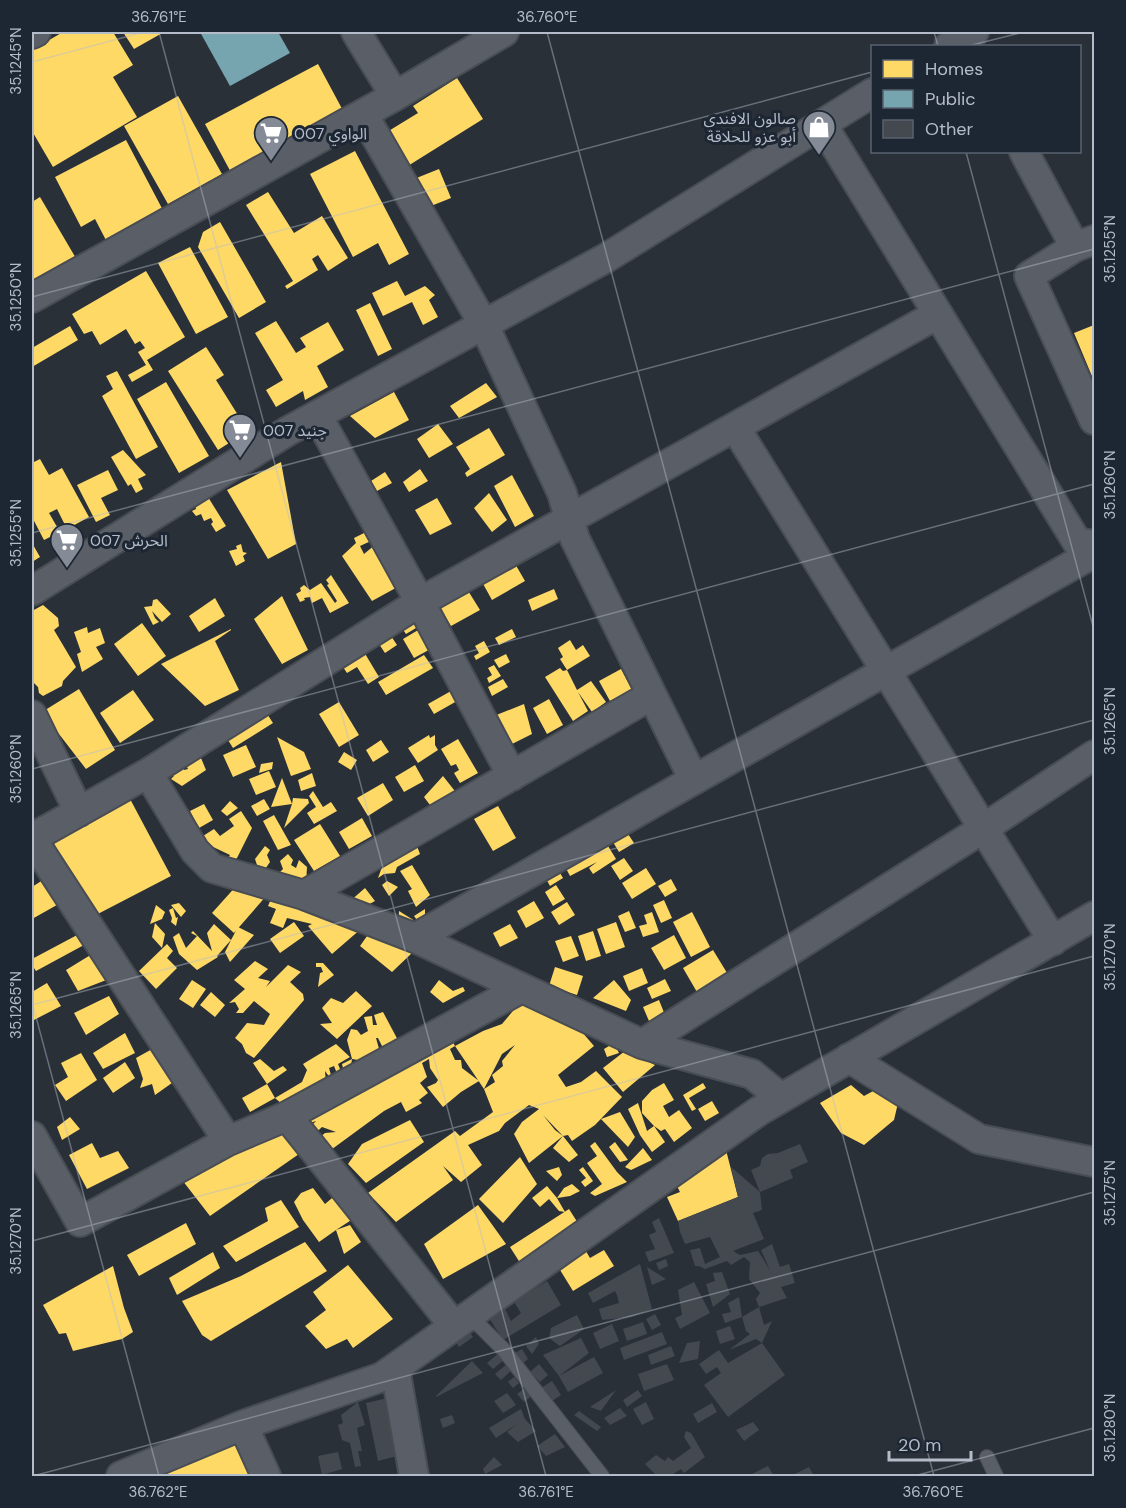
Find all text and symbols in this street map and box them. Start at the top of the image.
text: 36.761°E [131,7,187,27]
text: 36.760°E [516,7,578,27]
text: 35.1245°N [6,27,26,95]
legend [871,45,1081,153]
text: Homes [925,57,983,81]
text: Public [925,87,976,111]
place label: صالون الافندي أبو عزو للحلاقة [704,108,796,147]
shop icon: صالون الافندي أبو عزو للحلاقة [801,109,837,156]
supermarket icon: الواوي 007 [253,115,289,162]
text: Other [925,117,974,141]
place label: الواوي 007 [294,123,367,146]
text: 35.1255°N [1100,215,1120,283]
text: 35.1250°N [6,263,26,331]
supermarket icon: جنيد 007 [222,412,258,459]
place label: جنيد 007 [263,420,327,441]
text: 35.1260°N [1100,450,1120,520]
text: 35.1255°N [6,499,26,567]
supermarket icon: الحرش 007 [49,522,85,569]
place label: الحرش 007 [90,530,168,551]
text: 35.1265°N [1100,687,1120,755]
text: 35.1260°N [6,734,26,804]
text: 35.1270°N [1100,923,1120,991]
text: 35.1265°N [6,971,26,1039]
text: 35.1275°N [1100,1160,1120,1226]
text: 35.1270°N [6,1207,26,1275]
text: 35.1280°N [1100,1394,1120,1462]
scale bar [889,1424,972,1462]
text: 20 m [898,1433,941,1457]
text: 36.762°E [128,1482,188,1502]
text: 36.761°E [518,1482,574,1502]
text: 36.760°E [902,1482,964,1502]

